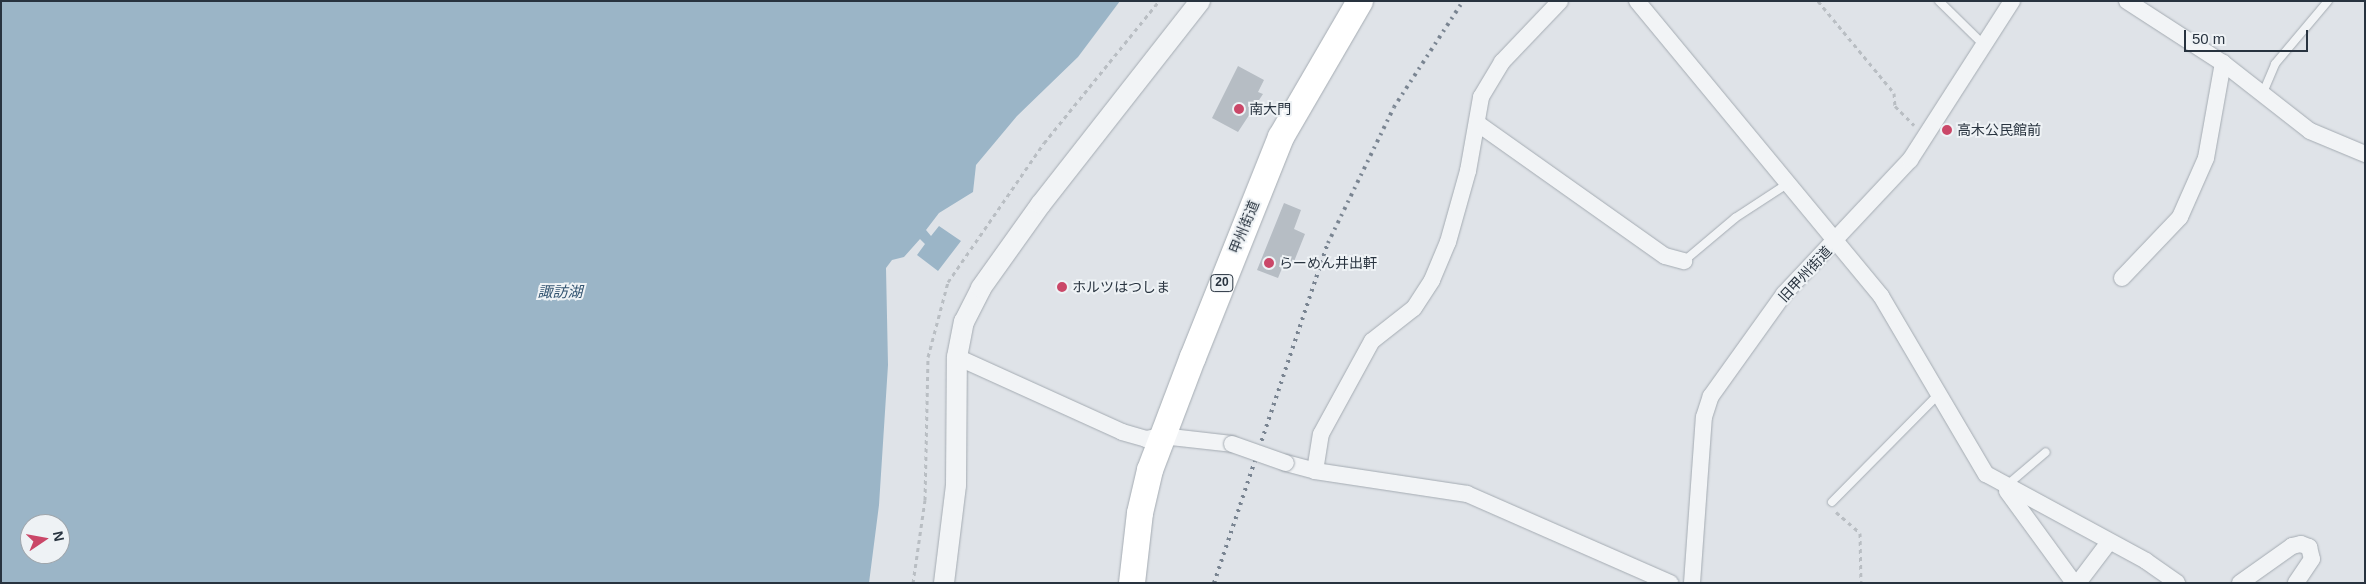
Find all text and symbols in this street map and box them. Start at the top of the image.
scale bar [2186,20,2310,52]
text: 50 m [2192,30,2225,47]
place label: 南大門 [1249,101,1291,117]
marker: 南大門 [1233,103,1245,115]
place label: 高木公民館前 [1957,122,2041,138]
marker: 高木公民館前 [1941,124,1953,136]
street label: 甲州街道 [1226,198,1262,256]
street label: 旧甲州街道 [1775,243,1835,305]
place label: らーめん井出軒 [1279,255,1377,271]
marker: らーめん井出軒 [1263,257,1275,269]
road number: 20 [1210,274,1234,292]
place label: ホルツはつしま [1072,279,1170,295]
marker: ホルツはつしま [1056,281,1068,293]
water label: 諏訪湖 [538,283,582,301]
north arrow [20,514,70,564]
text: N [50,529,68,543]

